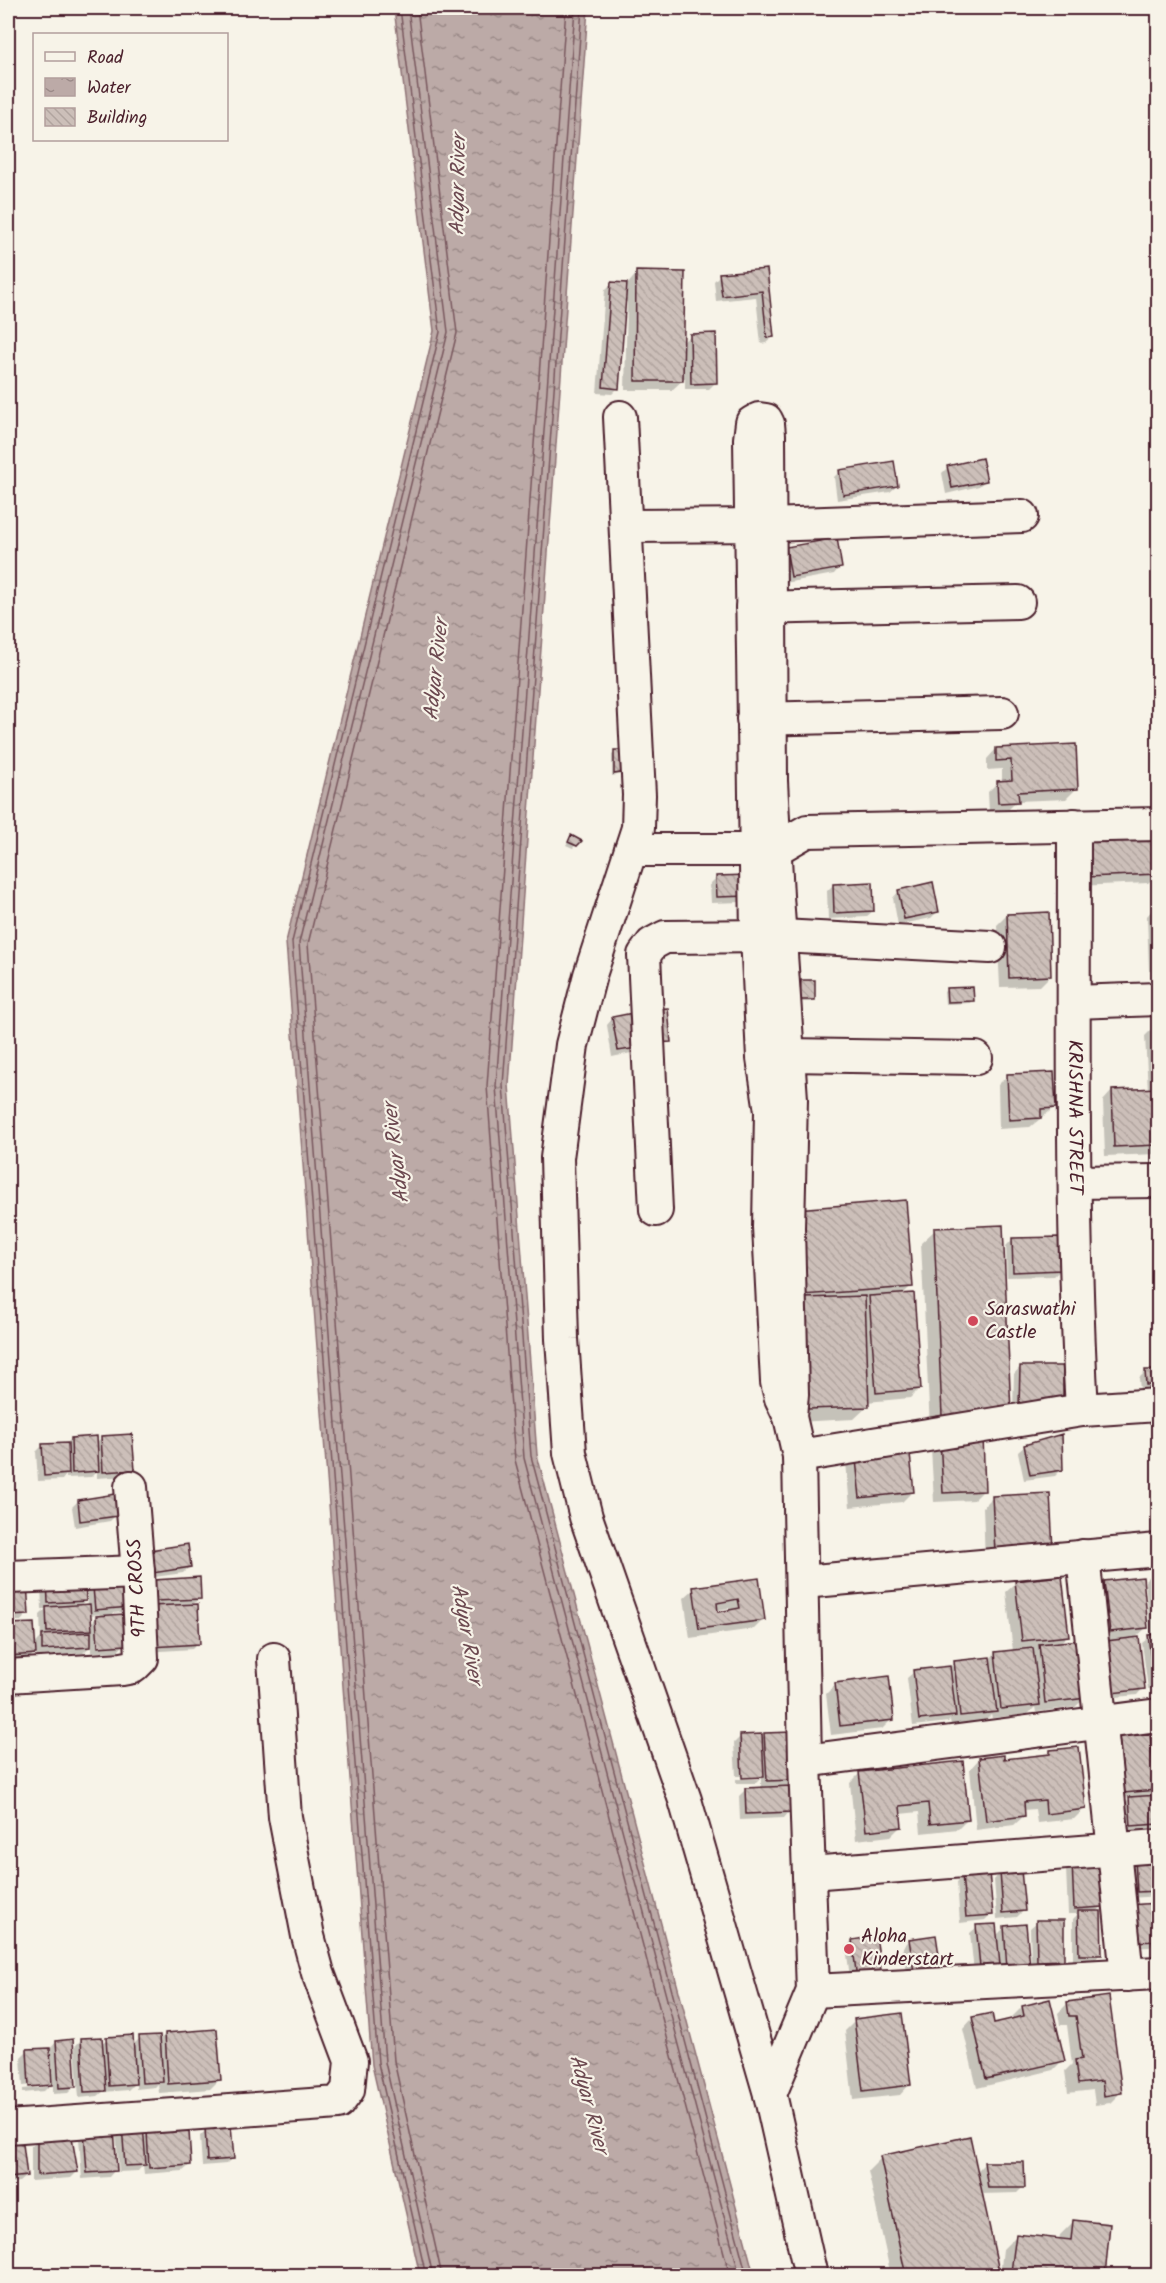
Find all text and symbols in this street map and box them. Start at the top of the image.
legend [33,33,228,141]
text: Road [87,44,124,73]
text: Water [87,74,132,103]
text: Building [87,104,147,133]
water label: Adyar River [442,130,476,236]
water label: Adyar River [415,614,459,722]
street label: KRISHNA STREET [1058,1040,1091,1197]
water label: Adyar River [374,1097,420,1205]
place label: Saraswathi Castle [985,1294,1077,1349]
marker: Saraswathi Castle [966,1314,980,1328]
street label: 9TH CROSS [119,1537,157,1638]
water label: Adyar River [441,1581,492,1691]
place label: Aloha Kinderstart [861,1921,954,1976]
marker: Aloha Kinderstart [842,1942,856,1956]
water label: Adyar River [559,2051,618,2161]

